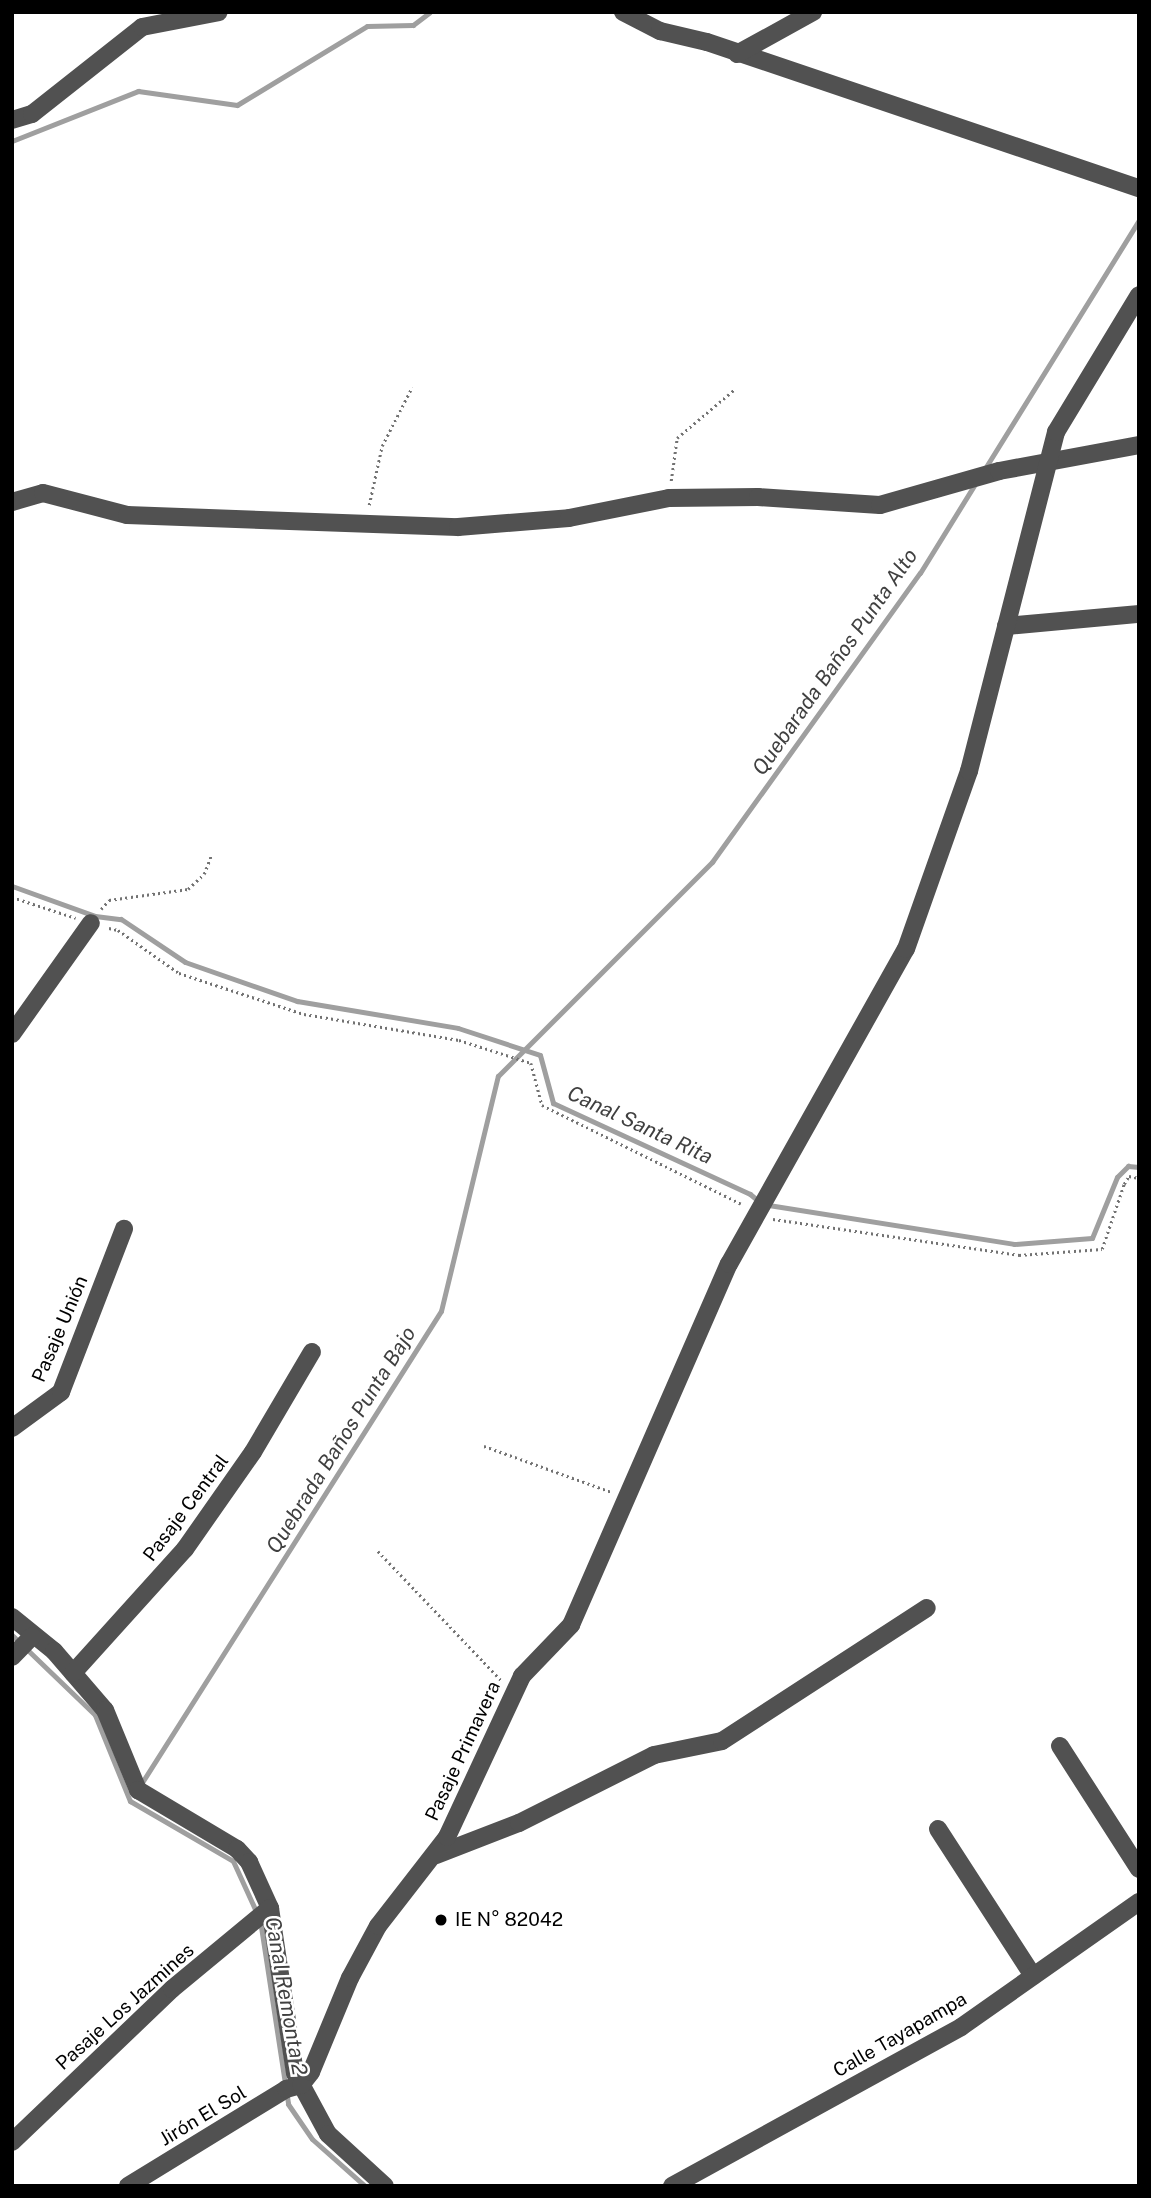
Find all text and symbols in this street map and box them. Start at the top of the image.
water label: Quebarada Baños Punta Alto [747,544,923,780]
water label: Canal Santa Rita [563,1080,717,1170]
street label: Pasaje Unión [27,1272,93,1386]
water label: Quebrada Baños Punta Bajo [261,1322,421,1558]
street label: Pasaje Central [138,1450,234,1566]
street label: Pasaje Primavera [421,1678,505,1824]
place label: IE N° 82042 [455,1909,563,1931]
marker: IE N° 82042 [433,1912,449,1928]
water label: Canal Remonta 2 [260,1915,312,2077]
street label: Pasaje Los Jazmines [51,1939,199,2075]
street label: Calle Tayapampa [829,1988,971,2082]
street label: Jirón El Sol [156,2081,250,2151]

